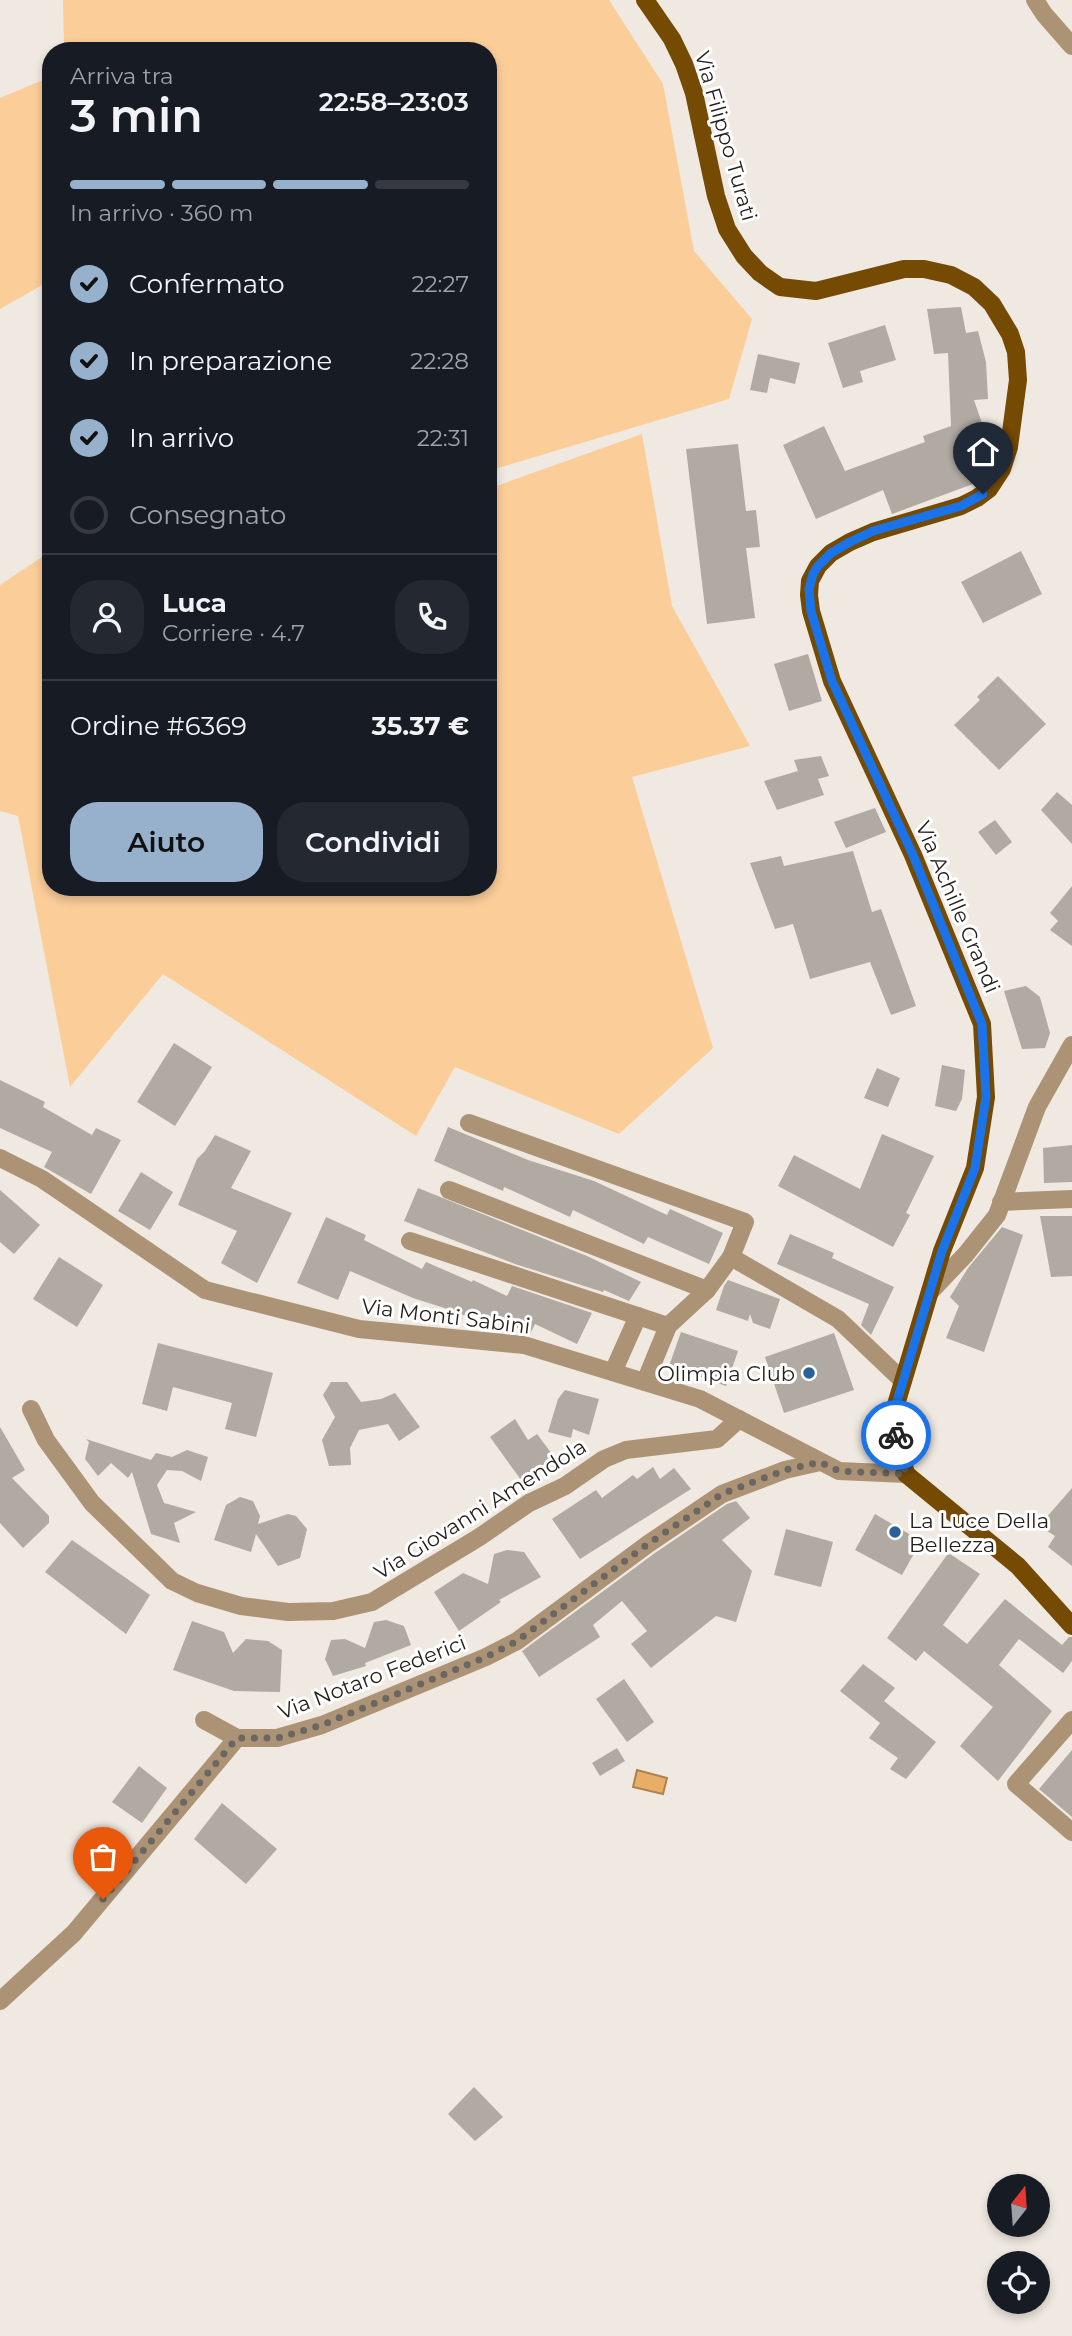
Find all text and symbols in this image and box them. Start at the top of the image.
street label: Via Filippo Turati [690,48,762,224]
text: Arriva tra [70,62,174,90]
text: 22:58–23:03 [319,86,469,118]
text: 3 min [70,87,203,144]
text: In arrivo · 360 m [70,199,253,227]
icon: check [70,265,108,303]
text: Confermato [129,268,285,300]
text: 22:27 [411,270,469,298]
icon: check [70,342,108,380]
text: In preparazione [129,345,332,377]
text: 22:28 [410,347,469,375]
icon: check [70,419,108,457]
text: In arrivo [129,422,234,454]
pin [953,422,1013,494]
text: 22:31 [417,424,469,452]
icon: home [964,433,1002,471]
text: Consegnato [129,499,286,531]
button: person [70,580,144,654]
button: phone [395,580,469,654]
text: Luca [162,587,227,619]
text: Corriere · 4.7 [162,619,305,647]
text: Ordine #6369 [70,710,247,742]
text: 35.37 € [372,710,469,742]
button: Aiuto [70,802,263,882]
button: Condividi [277,802,469,882]
street label: Via Achille Grandi [911,817,1005,997]
street label: Via Monti Sabini [360,1293,532,1339]
place label: Olimpia Club [657,1361,795,1386]
marker: Olimpia Club [801,1365,817,1381]
courier [861,1400,931,1470]
icon: bike [877,1416,915,1454]
street label: Via Giovanni Amendola [369,1433,591,1585]
place label: La Luce Della Bellezza [909,1508,1049,1557]
marker: La Luce Della Bellezza [887,1524,903,1540]
street label: Via Notaro Federici [275,1630,469,1724]
pin [73,1827,133,1899]
icon: bag [84,1838,122,1876]
north arrow [987,2174,1050,2236]
map controls [987,2174,1050,2314]
button: locate [987,2251,1050,2314]

